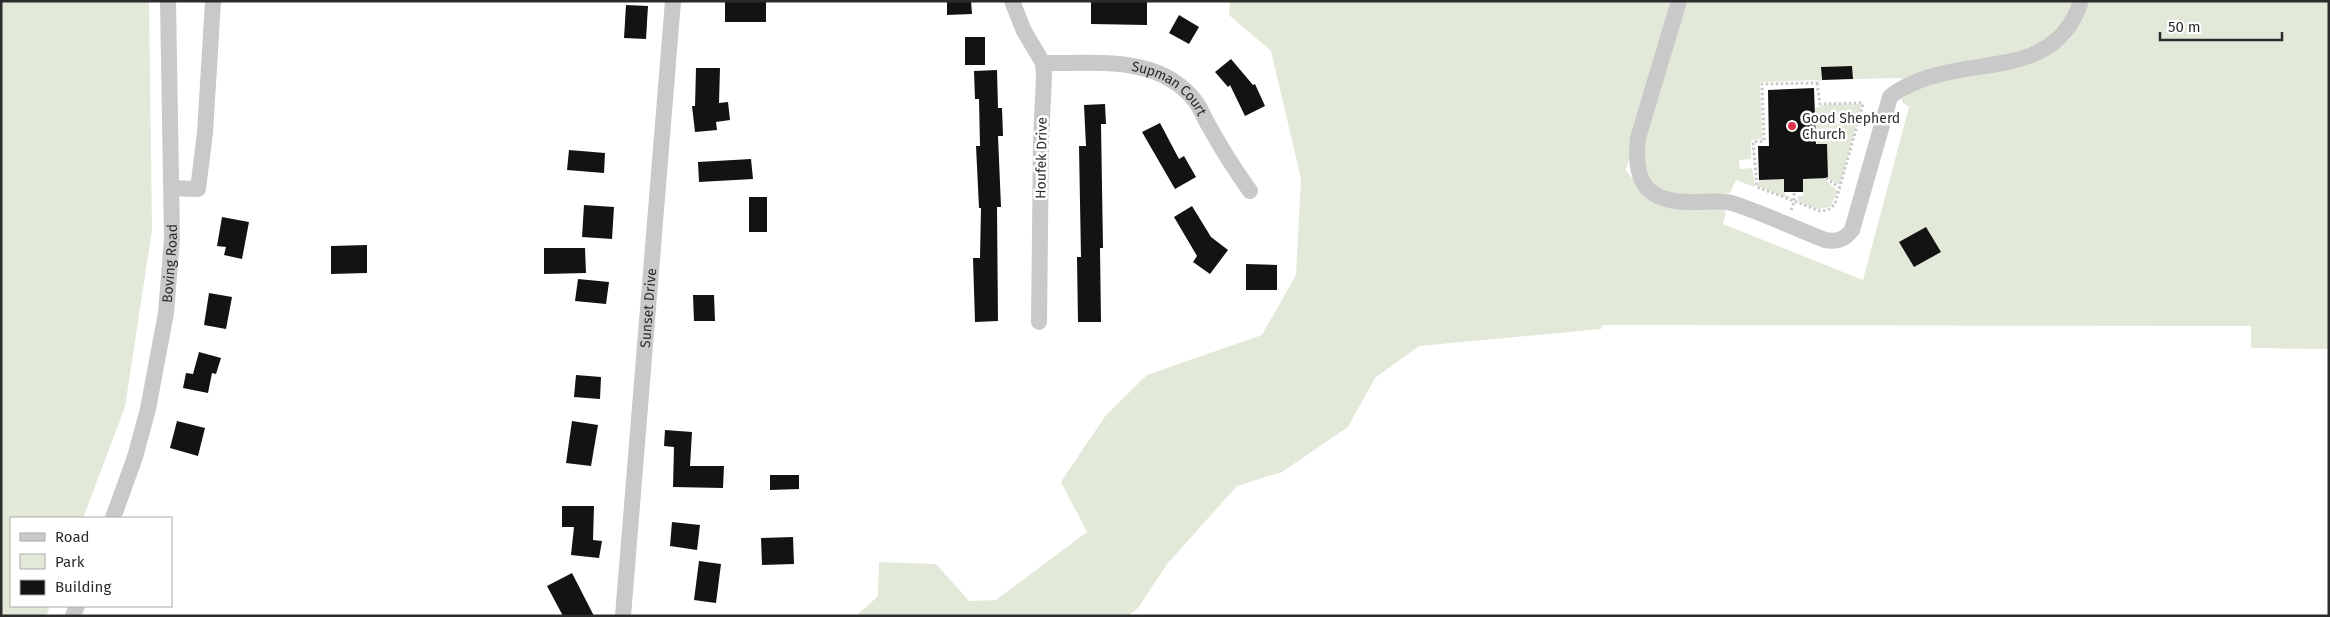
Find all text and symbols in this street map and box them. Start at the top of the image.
scale bar [2160,10,2282,42]
text: 50 m [2168,18,2201,36]
street label: Supman Court [1130,58,1211,119]
place label: Good Shepherd Church [1802,110,1900,143]
street label: Houfek Drive [1032,117,1051,199]
marker: Good Shepherd Church [1786,120,1798,132]
street label: Boving Road [159,224,181,304]
street label: Sunset Drive [637,268,660,349]
legend [10,517,172,607]
text: Road [55,528,90,546]
text: Park [55,553,85,571]
text: Building [55,578,111,596]

